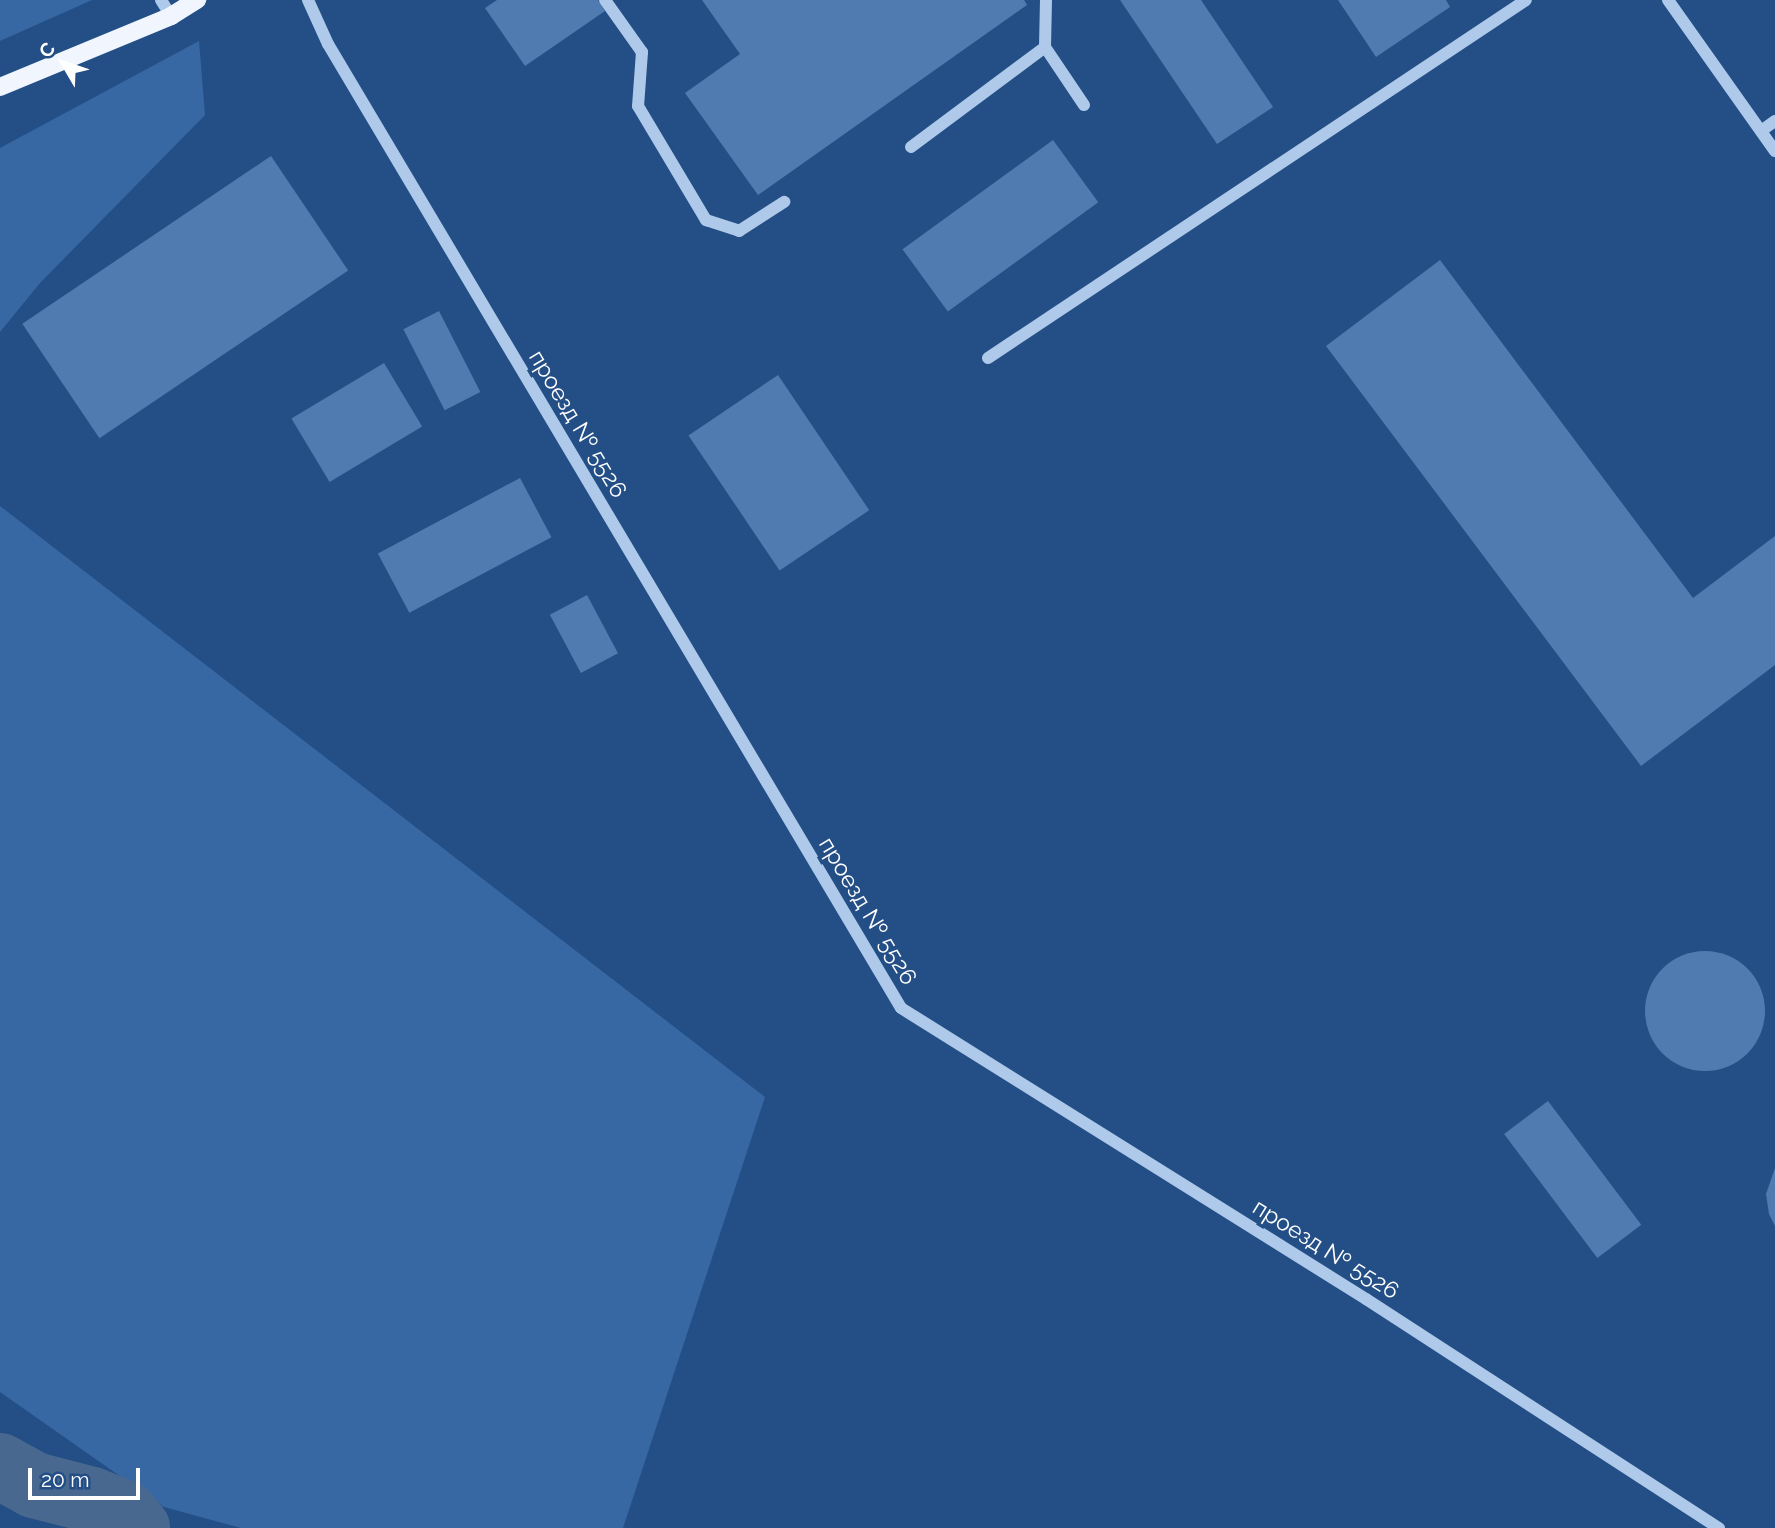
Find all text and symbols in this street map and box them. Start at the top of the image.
north arrow [28,28,98,98]
text: С [34,38,59,62]
street label: проезд № 5526 [523,345,633,503]
street label: проезд № 5526 [813,832,923,990]
street label: проезд № 5526 [1248,1193,1404,1305]
scale bar [32,1454,144,1498]
text: 20 m [41,1467,89,1492]

